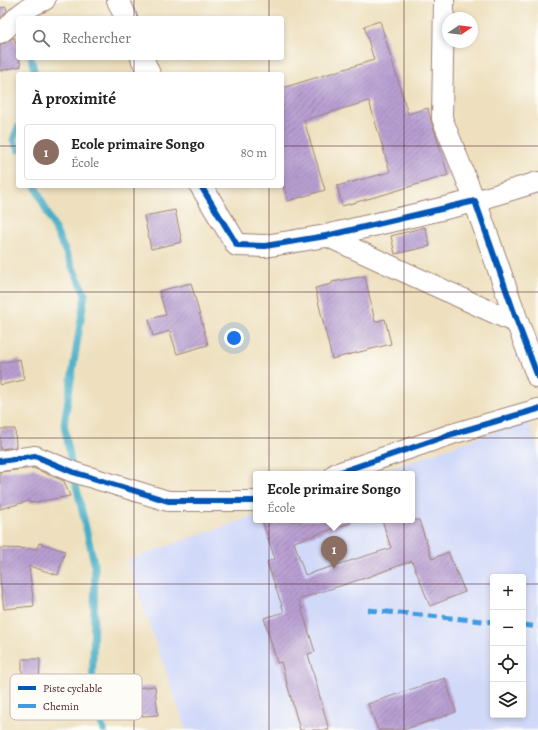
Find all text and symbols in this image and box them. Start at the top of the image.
north arrow [442,12,478,48]
search box [16,16,284,60]
icon: search [30,27,52,49]
text: Rechercher [62,28,131,48]
text: À proximité [32,87,116,110]
text: Ecole primaire Songo [71,134,205,154]
text: 1 [44,144,48,161]
text: 80 m [240,144,267,161]
text: École [71,154,99,171]
your location [224,328,244,348]
popup [253,471,415,523]
text: Ecole primaire Songo [267,479,401,499]
text: École [267,499,295,516]
pin: 1 [321,536,347,569]
map controls [490,574,526,718]
button: + [490,574,526,610]
button: − [490,610,526,646]
button: locate [490,646,526,682]
legend [10,674,142,720]
text: Piste cyclable [43,681,102,696]
button: layers [490,682,526,718]
text: Chemin [43,699,79,714]

